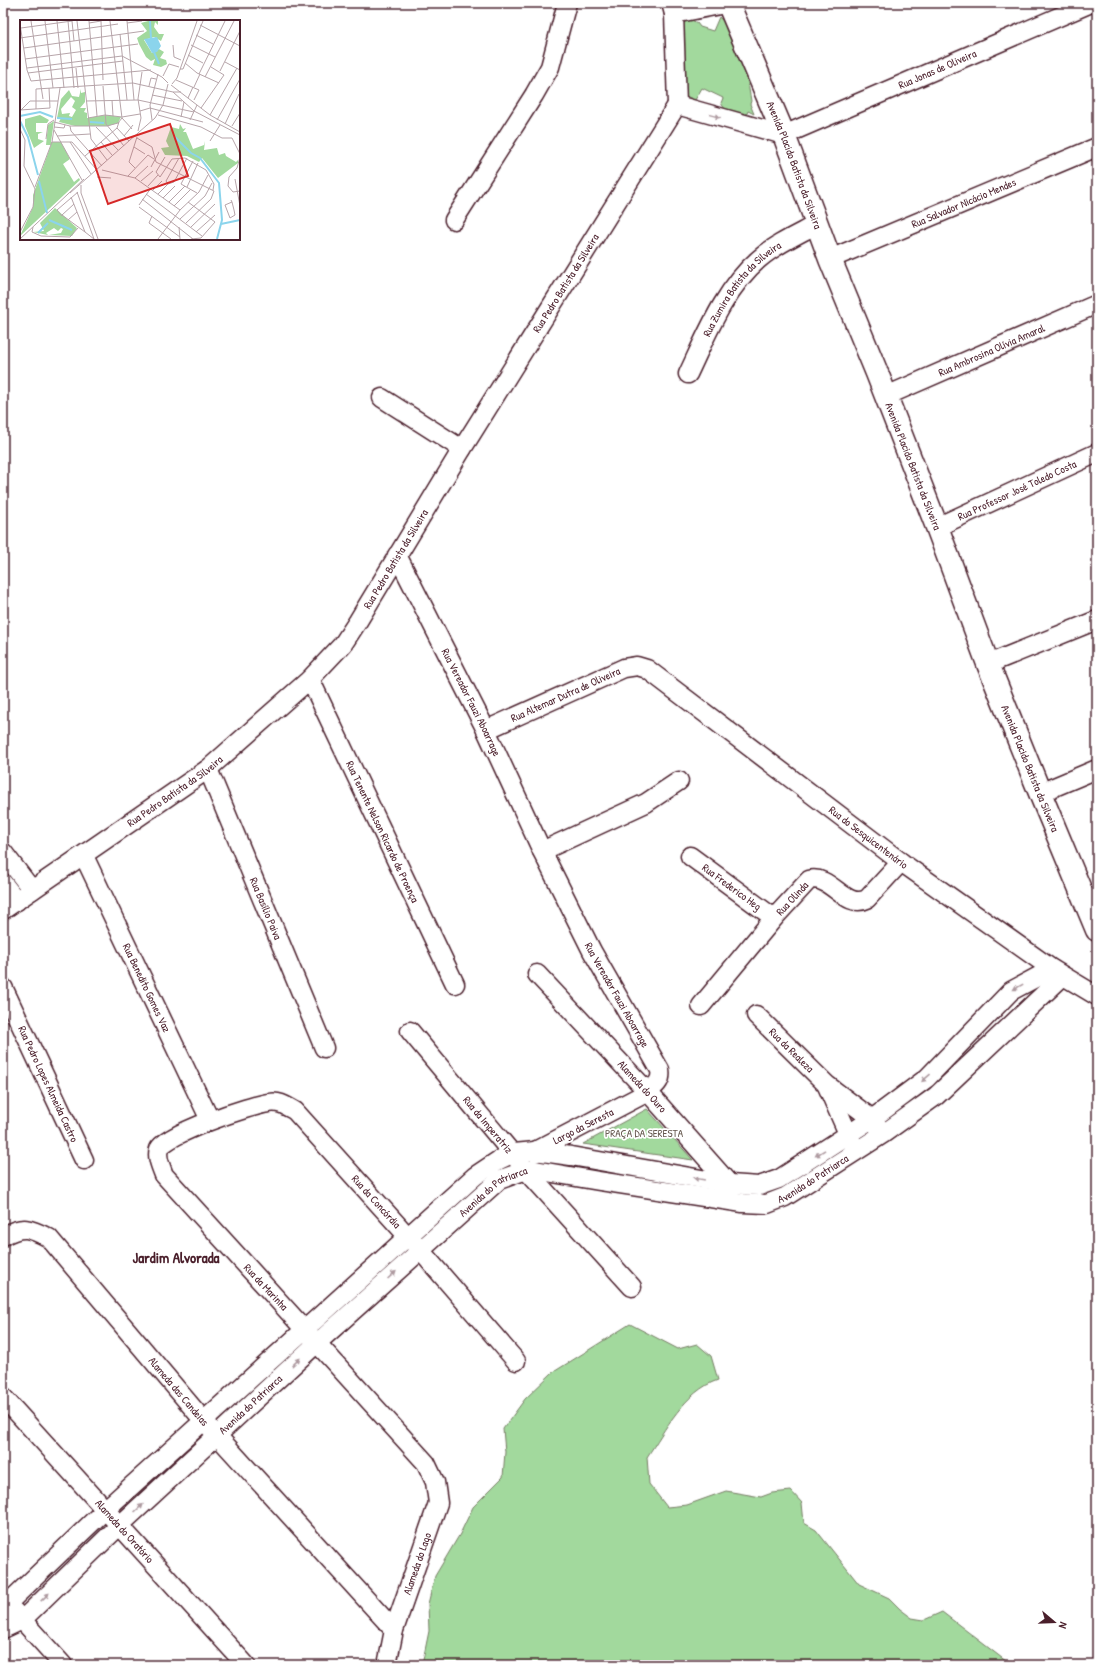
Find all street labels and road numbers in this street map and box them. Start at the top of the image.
street label: Rua Jonas de Oliveira [896,46,979,92]
street label: Avenida Placido Batista da Silveira [763,99,825,231]
street label: Rua Salvador Nicácio Mendes [909,175,1018,231]
street label: Rua Pedro Batista da Silveira [530,231,602,335]
street label: Rua Zumira Batista da Silveira [700,238,784,339]
street label: Rua Ambrosina Olívia Amaral [936,321,1047,379]
street label: Avenida Placido Batista da Silveira [882,400,945,533]
street label: Rua Professor José Toledo Costa [955,456,1079,523]
street label: Rua Pedro Batista da Silveira [360,506,431,611]
street label: Rua Vereador Fauzi Aboarrage [439,646,504,759]
street label: Rua Altemar Dutra de Oliveira [508,663,623,725]
street label: Avenida Placido Batista da Silveira [998,703,1063,835]
street label: Rua Pedro Batista da Silveira [124,752,226,830]
street label: Rua Tenente Nelson Ricardo de Proença [343,759,422,905]
street label: Rua do Sesquicentenário [826,803,911,872]
street label: Rua Frederico Heg [699,860,764,913]
street label: Rua Basílio Paiva [247,875,285,942]
street label: Rua Olinda [773,878,812,918]
street label: Rua Vereador Fauzi Aboarrage [582,940,653,1050]
street label: Rua Benedito Gomes Vaz [120,941,174,1035]
street label: Rua Pedro Lopes Almeida Castro [15,1024,82,1145]
street label: Rua da Realeza [766,1025,817,1076]
street label: Alameda do Ouro [615,1057,670,1116]
street label: Rua da Imperatriz [460,1093,516,1156]
street label: Largo da Seresta [550,1104,616,1147]
street label: Avenida do Patriarca [776,1151,852,1206]
street label: Avenida do Patriarca [456,1163,530,1220]
street label: Rua da Concórdia [349,1172,404,1232]
street label: Rua da Marinha [241,1261,292,1314]
street label: Alameda das Candeias [146,1354,212,1429]
street label: Avenida do Patriarca [216,1371,285,1437]
street label: Alameda do Oratório [92,1496,157,1566]
street label: Alameda do Lago [400,1530,434,1596]

